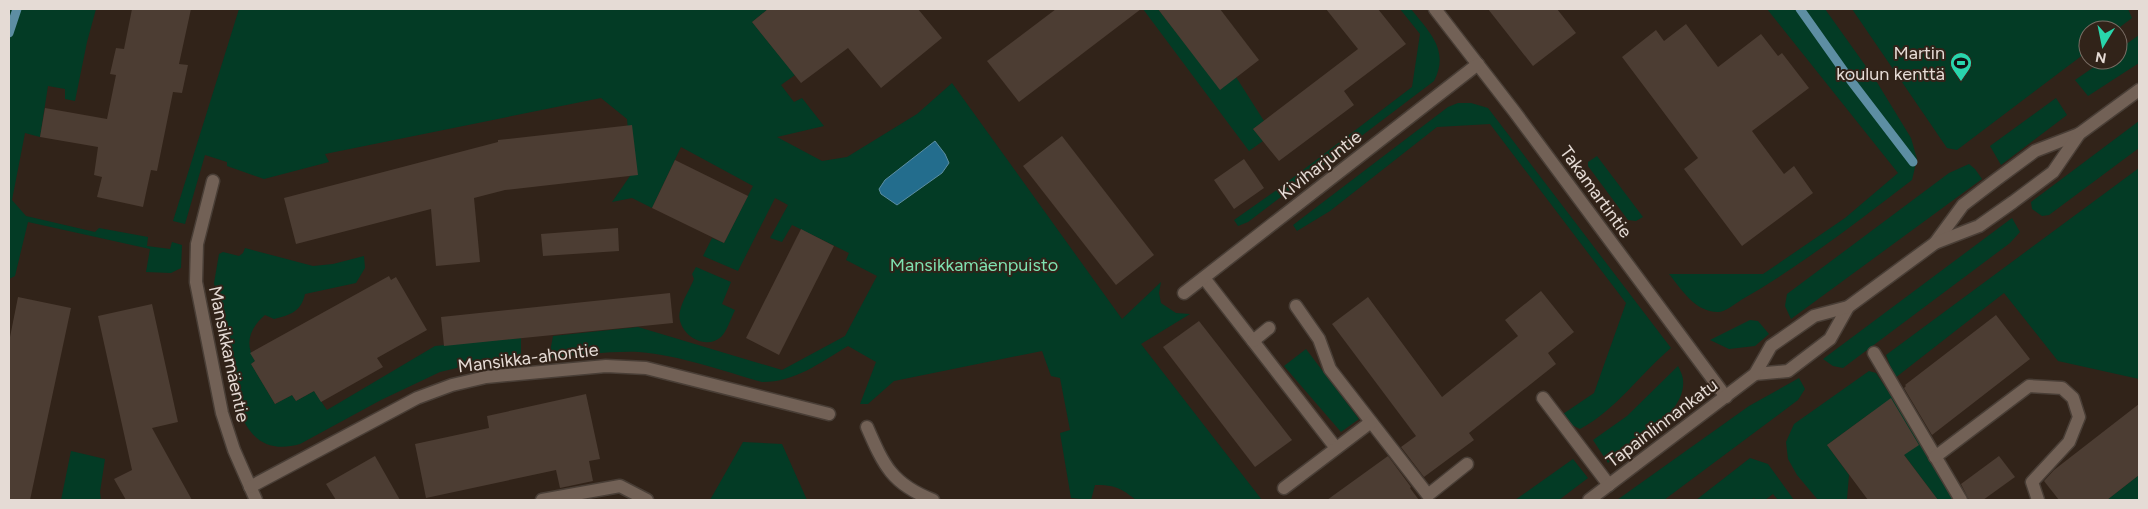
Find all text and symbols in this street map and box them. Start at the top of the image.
north arrow [2078,20,2128,70]
place label: Martin koulun kenttä [1836,42,1945,85]
text: N [2094,48,2108,67]
sports icon: Martin koulun kenttä [1949,51,1973,82]
street label: Kiviharjuntie [1274,126,1366,204]
street label: Takamartintie [1555,142,1637,242]
park label: Mansikkamäenpuisto [890,254,1058,276]
street label: Mansikkamäentie [204,284,254,424]
street label: Mansikka-ahontie [456,338,600,378]
street label: Tapainlinnankatu [1602,374,1722,472]

